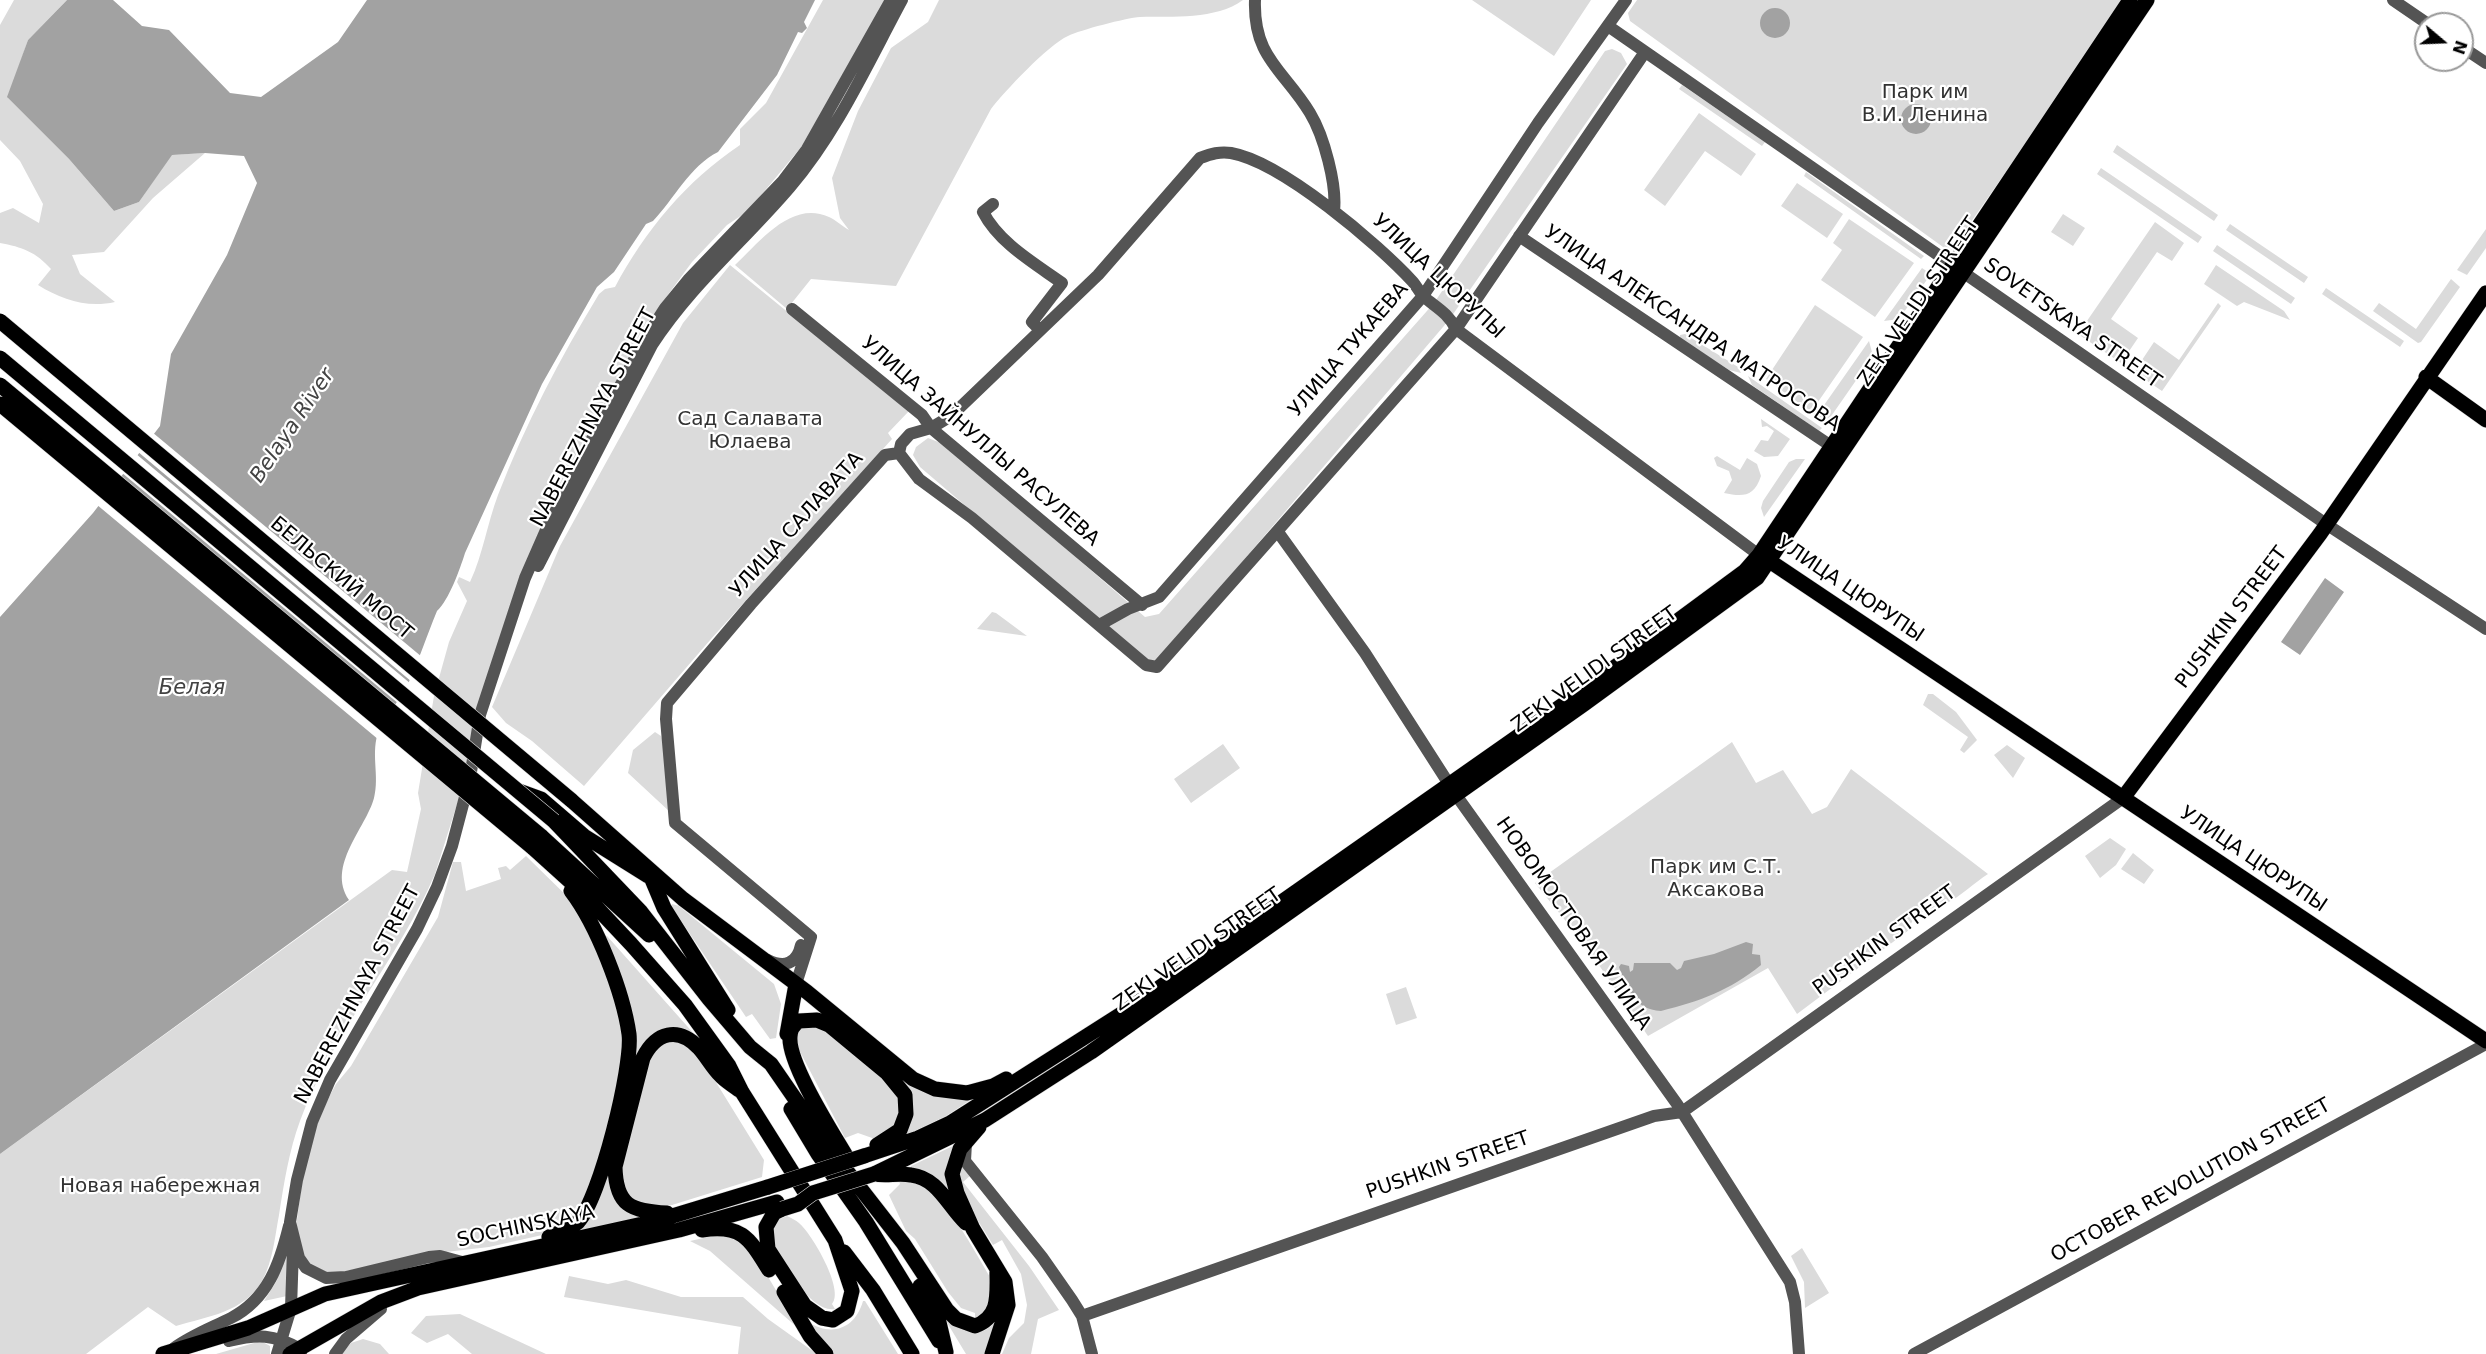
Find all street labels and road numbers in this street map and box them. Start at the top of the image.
street label: УЛИЦА ЦЮРУПЫ [1367,210,1509,344]
street label: ZEKI VELIDI STREET [1853,213,1985,391]
street label: УЛИЦА АЛЕКСАНДРА МАТРОСОВА [1539,221,1845,437]
street label: SOVETSKAYA STREET [1979,254,2165,394]
street label: УЛИЦА ТУКАЕВА [1284,278,1414,422]
street label: NABEREZHNAYA STREET [526,304,662,532]
street label: УЛИЦА ЗАЙНУЛЛЫ РАСУЛЕВА [856,332,1104,552]
street label: УЛИЦА САЛАВАТА [725,447,869,603]
street label: БЕЛЬСКИЙ МОСТ [265,512,417,646]
street label: УЛИЦА ЦЮРУПЫ [1772,532,1928,648]
street label: PUSHKIN STREET [2171,542,2293,694]
street label: ZEKI VELIDI STREET [1507,602,1683,738]
street label: УЛИЦА ЦЮРУПЫ [2175,802,2331,918]
street label: НОВОМОСТОВАЯ УЛИЦА [1490,813,1656,1035]
street label: NABEREZHNAYA STREET [290,881,426,1109]
street label: PUSHKIN STREET [1809,881,1961,1001]
street label: ZEKI VELIDI STREET [1110,883,1286,1017]
street label: OCTOBER REVOLUTION STREET [2047,1094,2335,1268]
street label: PUSHKIN STREET [1363,1127,1533,1205]
street label: SOCHINSKAYA [455,1201,597,1253]

